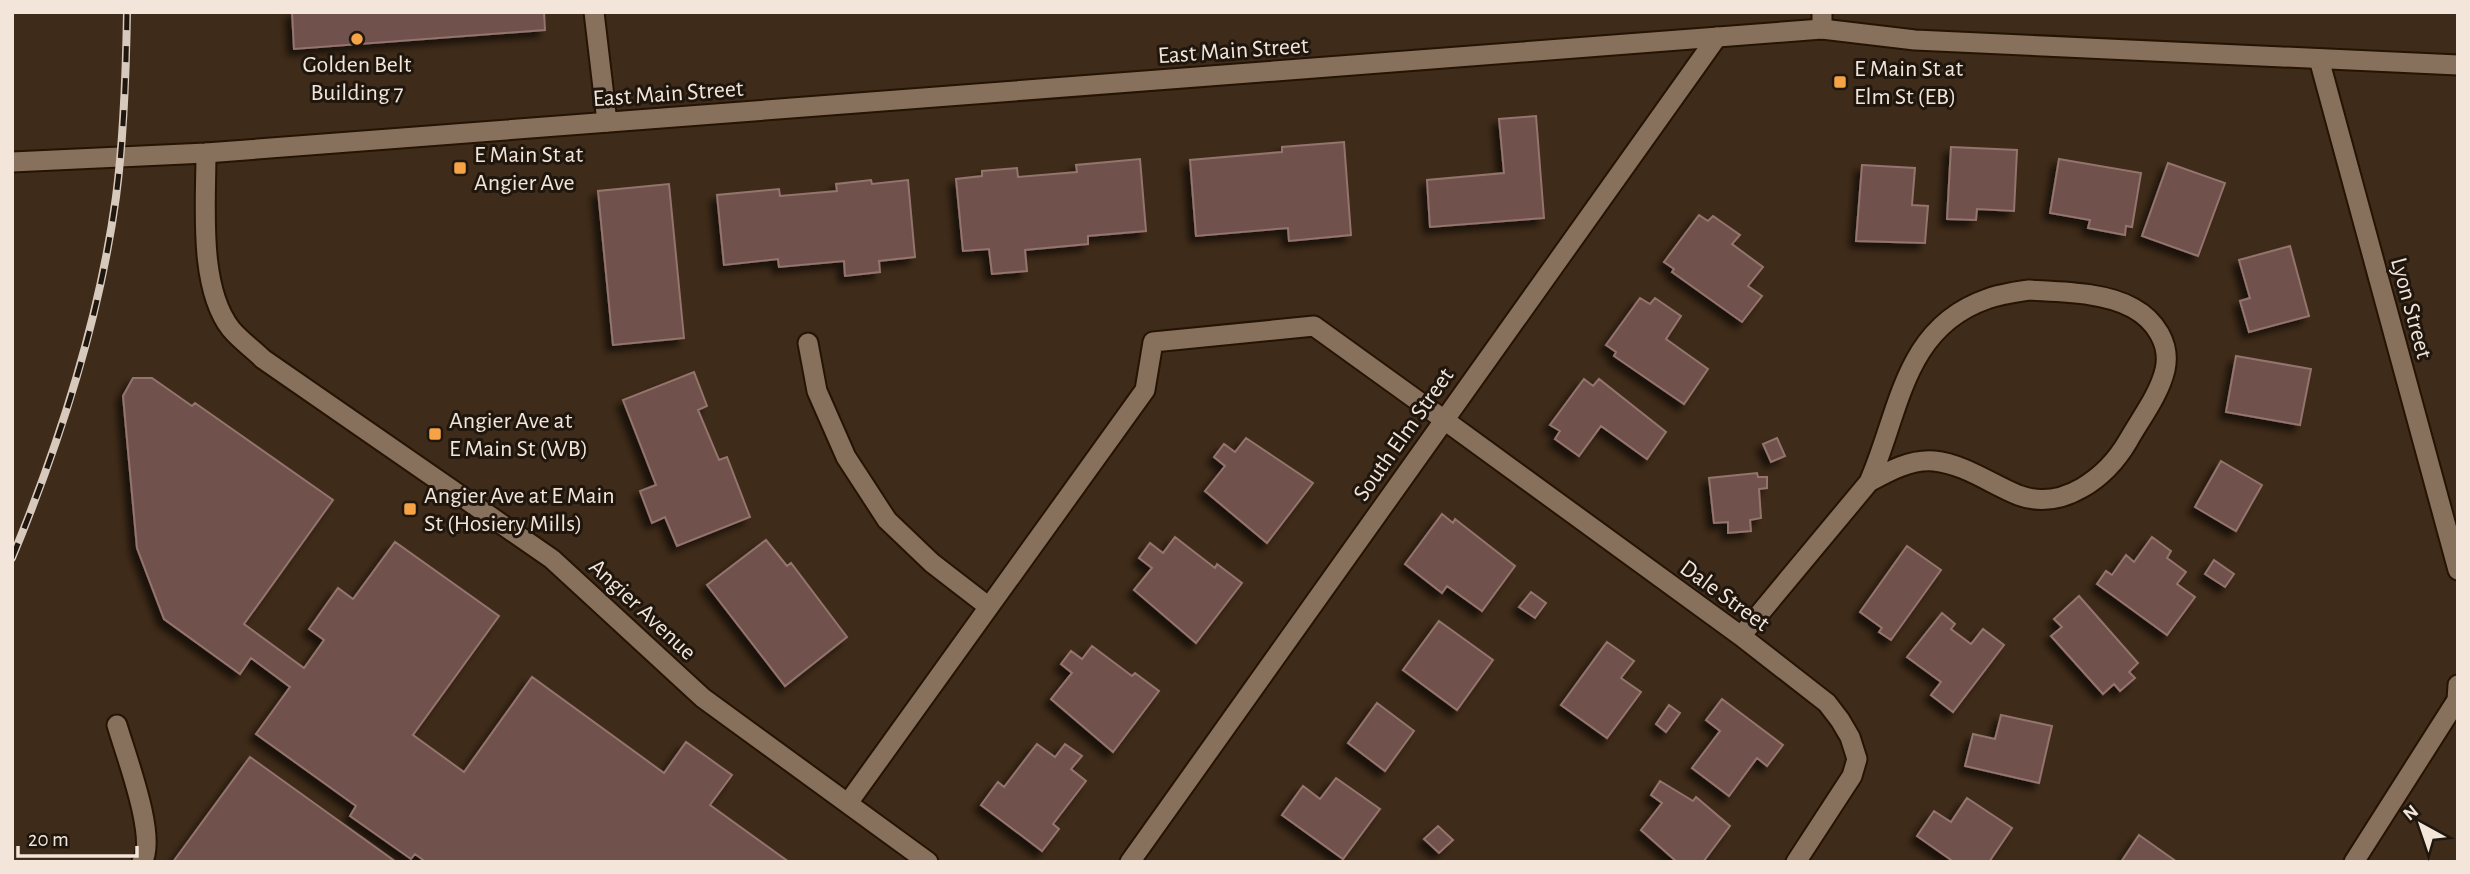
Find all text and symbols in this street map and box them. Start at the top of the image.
marker: Golden Belt Building 7 [349,31,365,47]
street label: East Main Street [1157,34,1310,68]
place label: Golden Belt Building 7 [303,53,412,105]
place label: E Main St at Elm St (EB) [1854,57,1963,109]
marker: E Main St at Elm St (EB) [1832,74,1848,90]
street label: East Main Street [592,77,745,111]
place label: E Main St at Angier Ave [474,143,583,195]
marker: E Main St at Angier Ave [452,160,468,176]
street label: Lyon Street [2386,255,2436,362]
street label: South Elm Street [1349,363,1459,505]
place label: Angier Ave at E Main St (WB) [449,409,588,461]
marker: Angier Ave at E Main St (WB) [427,426,443,442]
place label: Angier Ave at E Main St (Hosiery Mills) [424,484,615,536]
marker: Angier Ave at E Main St (Hosiery Mills) [402,501,418,517]
street label: Angier Avenue [584,554,700,665]
street label: Dale Street [1675,556,1774,636]
north arrow [2386,790,2456,860]
text: N [2400,802,2422,825]
scale bar [18,814,136,858]
text: 20 m [28,829,69,850]

